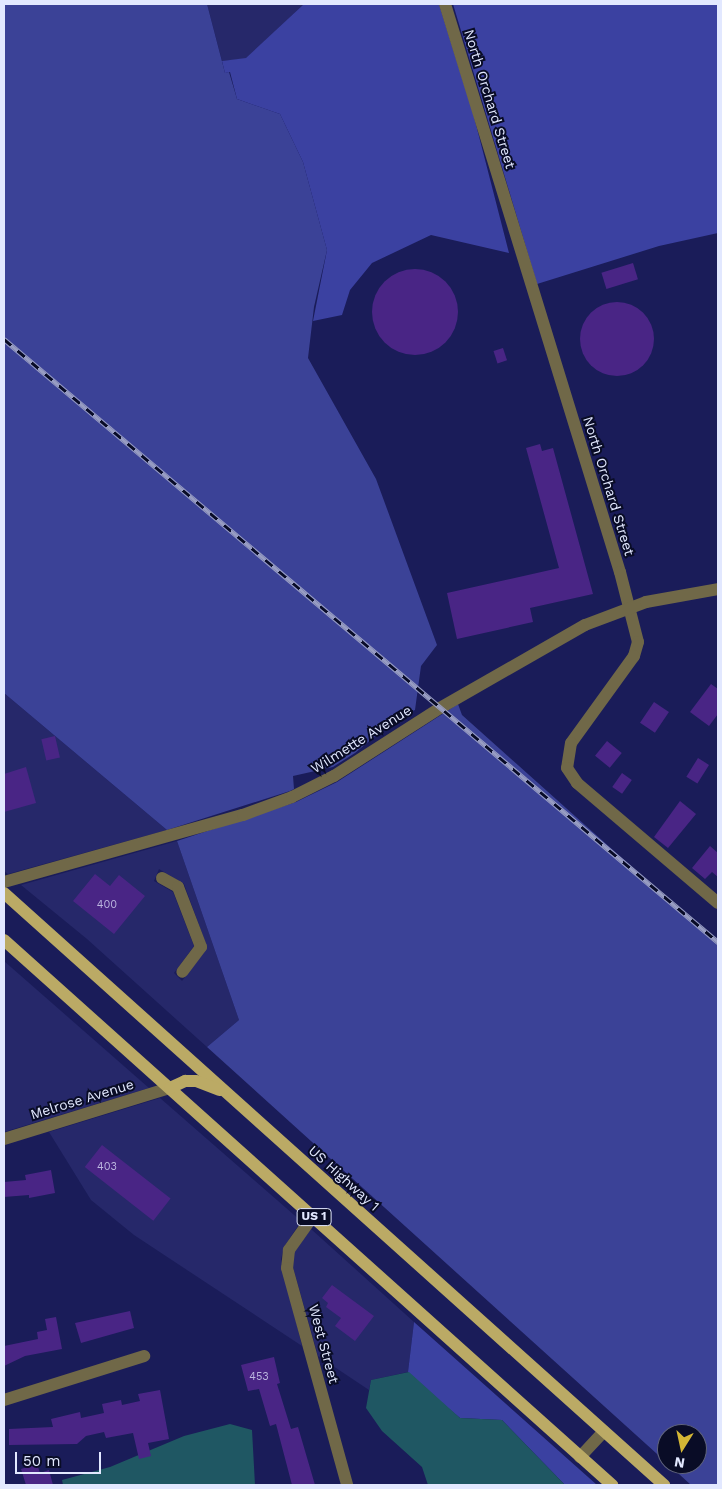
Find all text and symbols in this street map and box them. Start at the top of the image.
street label: North Orchard Street [461,27,519,171]
street label: North Orchard Street [580,414,638,558]
street label: Wilmette Avenue [307,701,415,777]
house number: 400 [97,898,117,912]
street label: Melrose Avenue [28,1075,136,1123]
street label: US Highway 1 [305,1142,383,1214]
house number: 403 [97,1160,117,1174]
road number: US 1 [296,1208,332,1226]
street label: West Street [305,1303,343,1385]
house number: 453 [249,1370,269,1384]
north arrow [657,1424,707,1474]
scale bar [18,1442,104,1474]
text: 50 m [23,1452,60,1470]
text: N [673,1454,686,1472]

